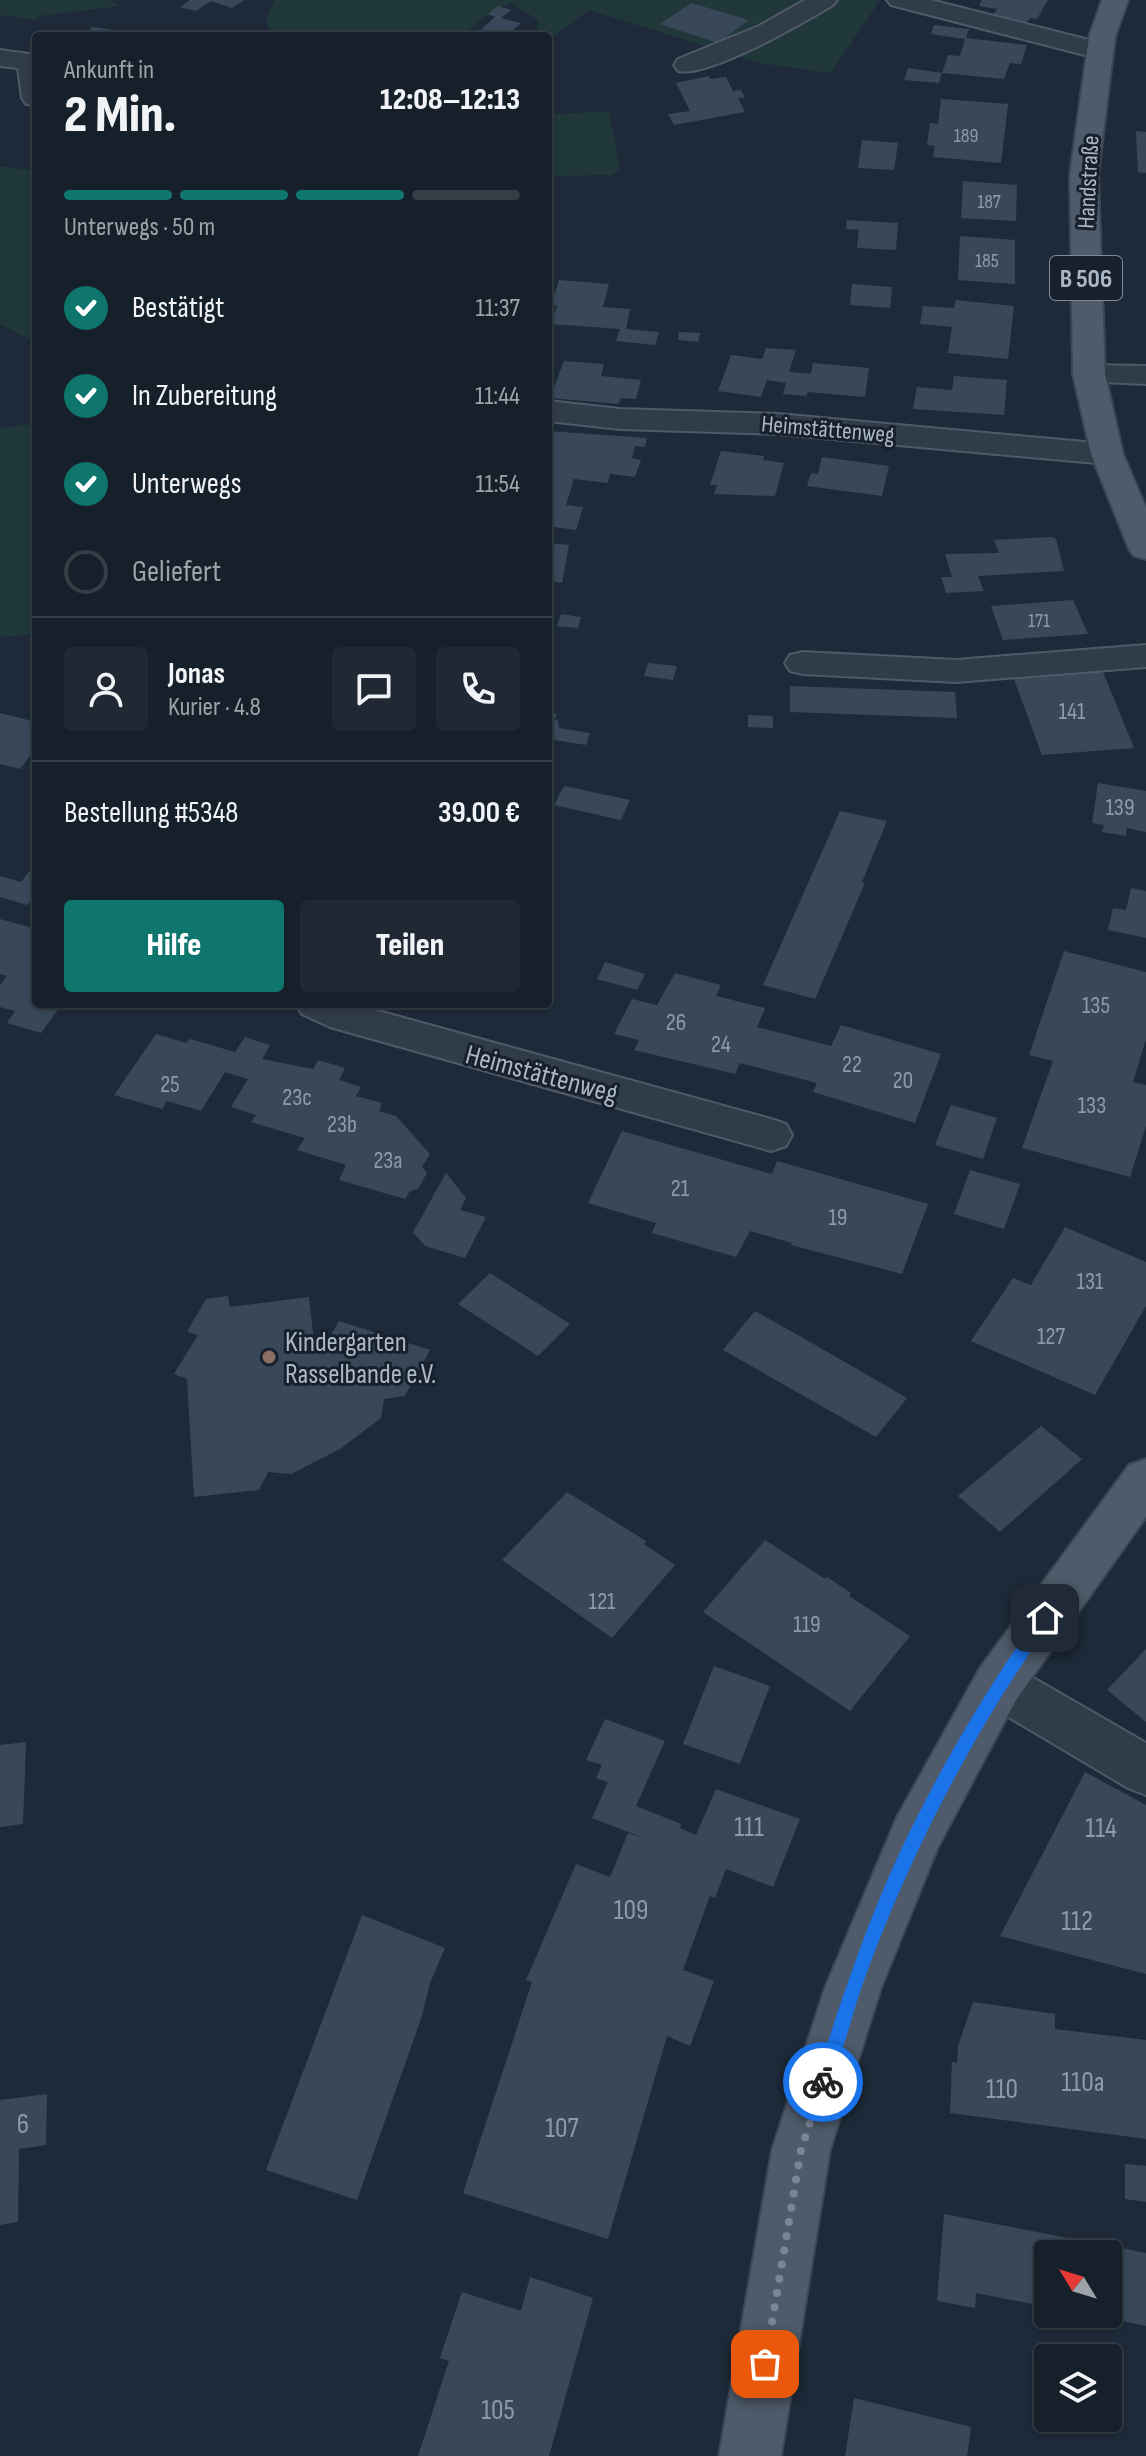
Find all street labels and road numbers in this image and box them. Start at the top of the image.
street label: Handstraße [1072,135,1105,229]
road number: B 506 [1050,256,1122,300]
street label: Heimstättenweg [760,409,896,450]
street label: Heimstättenweg [462,1038,621,1111]

